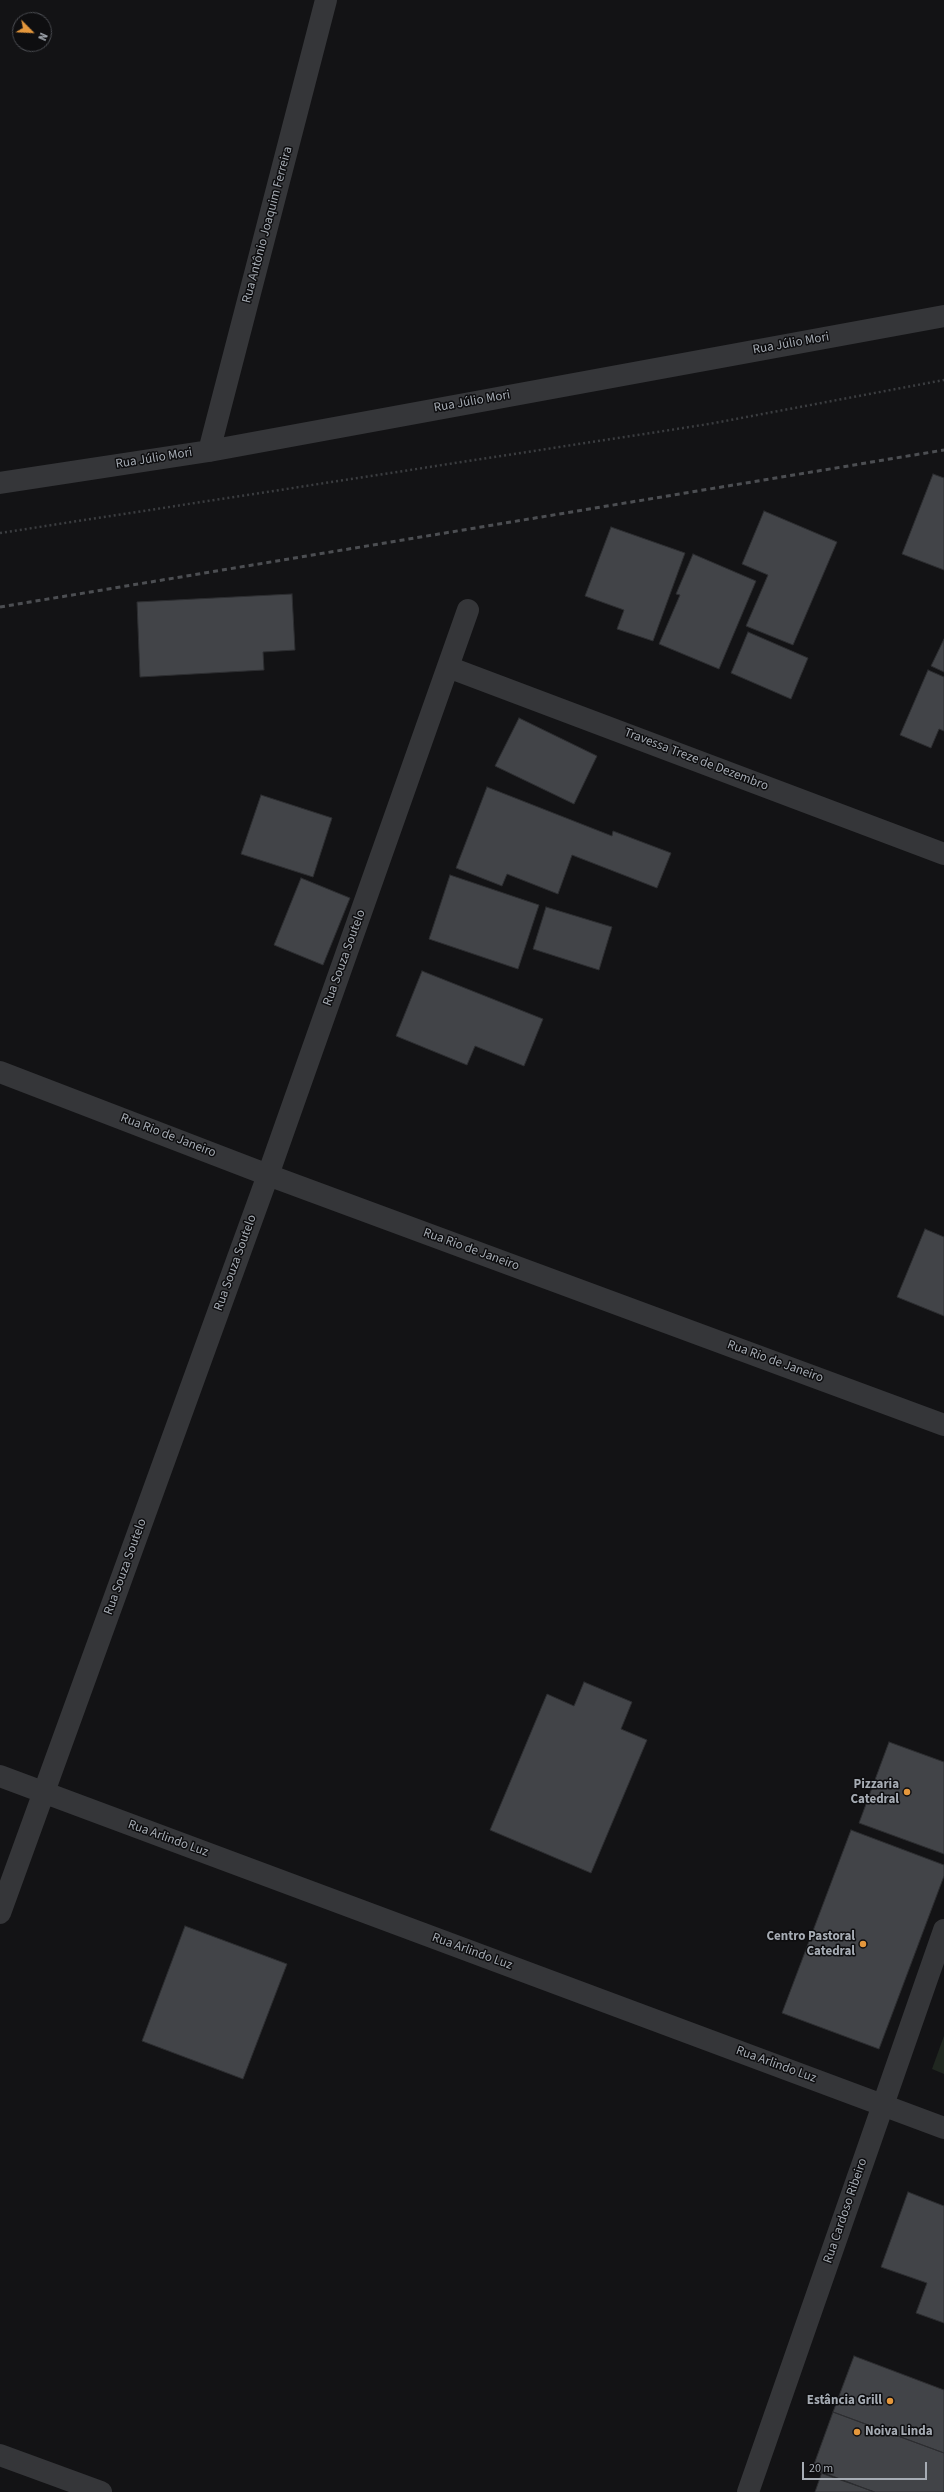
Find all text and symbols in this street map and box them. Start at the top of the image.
north arrow [12,12,52,52]
text: N [34,30,51,43]
street label: Rua Antônio Joaquim Ferreira [240,145,296,305]
street label: Rua Júlio Mori [752,330,830,358]
street label: Rua Júlio Mori [433,388,511,416]
street label: Rua Júlio Mori [115,445,193,473]
street label: Travessa Treze de Dezembro [622,725,770,795]
street label: Rua Souza Soutelo [320,908,370,1008]
street label: Rua Rio de Janeiro [118,1111,218,1161]
street label: Rua Souza Soutelo [211,1213,261,1313]
street label: Rua Rio de Janeiro [421,1225,521,1275]
street label: Rua Rio de Janeiro [725,1337,825,1387]
street label: Rua Souza Soutelo [101,1517,151,1617]
place label: Pizzaria Catedral [851,1777,899,1808]
marker: Pizzaria Catedral [902,1787,912,1797]
street label: Rua Arlindo Luz [126,1817,210,1861]
place label: Centro Pastoral Catedral [766,1929,855,1960]
street label: Rua Arlindo Luz [430,1930,514,1974]
marker: Centro Pastoral Catedral [858,1939,868,1949]
street label: Rua Arlindo Luz [734,2043,818,2087]
street label: Rua Cardoso Ribeiro [821,2156,871,2266]
place label: Estância Grill [807,2393,882,2409]
marker: Estância Grill [885,2396,895,2406]
place label: Noiva Linda [865,2424,932,2440]
marker: Noiva Linda [852,2427,862,2437]
scale bar [804,2454,929,2480]
text: 20 m [809,2460,833,2477]

